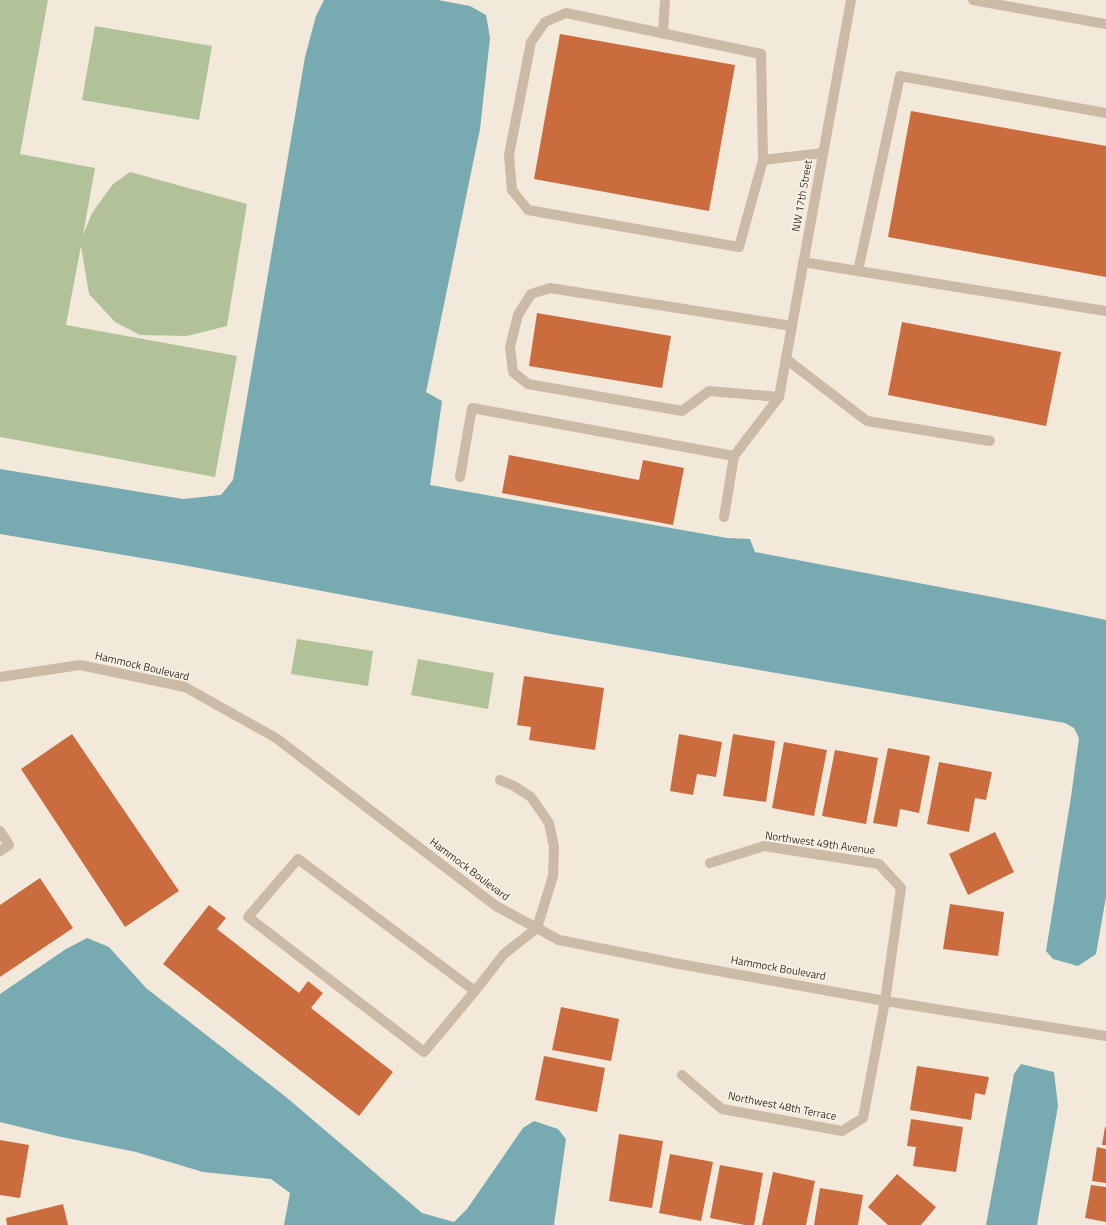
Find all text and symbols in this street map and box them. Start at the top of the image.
street label: NW 17th Street [790,159,816,233]
street label: Hammock Boulevard [94,650,190,684]
street label: Northwest 49th Avenue [764,830,876,858]
street label: Hammock Boulevard [427,836,511,904]
street label: Hammock Boulevard [729,954,827,984]
street label: Northwest 48th Terrace [727,1090,837,1124]

